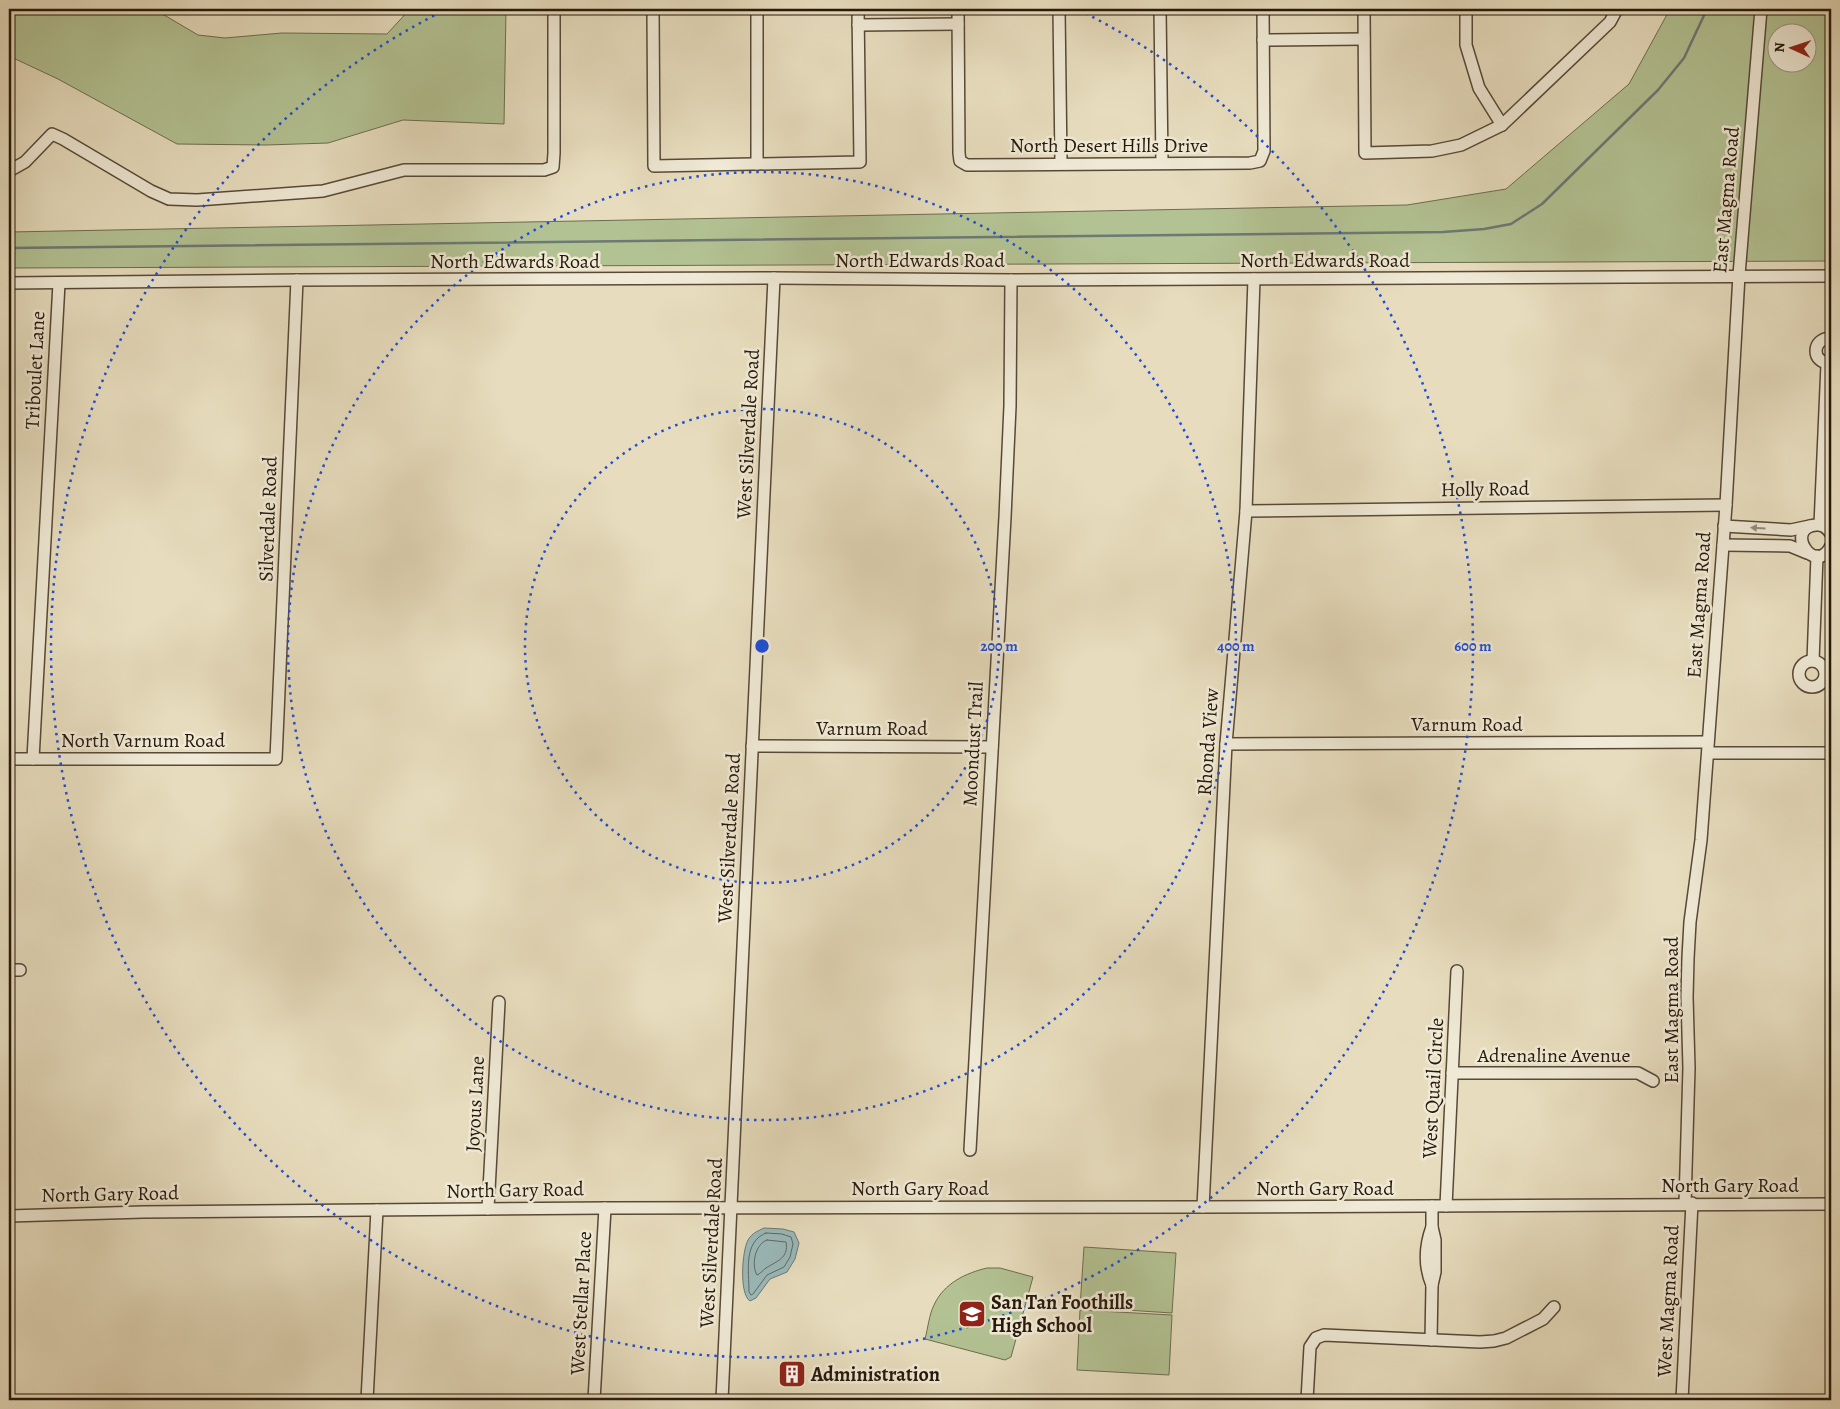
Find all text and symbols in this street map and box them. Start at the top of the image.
north arrow [1768,22,1818,72]
text: N [1770,42,1789,53]
street label: East Magma Road [1706,125,1746,274]
street label: North Desert Hills Drive [1010,132,1208,159]
street label: North Edwards Road [835,247,1005,274]
street label: North Edwards Road [1240,247,1410,274]
street label: North Edwards Road [430,248,600,275]
street label: Triboulet Lane [18,310,52,430]
street label: West Silverdale Road [730,348,766,521]
street label: Silverdale Road [252,456,284,582]
street label: Holly Road [1440,475,1530,503]
one-way arrow [1749,524,1765,532]
street label: East Magma Road [1680,530,1718,679]
text: 200 m [980,636,1018,656]
text: 400 m [1217,636,1255,656]
text: 600 m [1454,636,1492,656]
centre of rings [753,637,771,655]
street label: Moondust Trail [956,681,990,807]
street label: Rhonda View [1191,686,1225,797]
street label: Varnum Road [1410,711,1523,738]
street label: Varnum Road [815,715,928,742]
street label: North Varnum Road [61,727,225,754]
street label: West Silverdale Road [711,752,747,925]
street label: East Magma Road [1658,936,1685,1083]
street label: West Quail Circle [1416,1017,1450,1160]
street label: Adrenaline Avenue [1477,1042,1630,1069]
street label: Joyous Lane [459,1055,491,1153]
street label: West Silverdale Road [693,1157,729,1330]
street label: North Gary Road [1661,1172,1799,1199]
street label: North Gary Road [446,1175,584,1205]
street label: North Gary Road [851,1175,989,1202]
street label: North Gary Road [1256,1175,1394,1202]
street label: North Gary Road [41,1179,179,1209]
street label: West Magma Road [1650,1224,1685,1379]
street label: West Stellar Place [564,1230,598,1377]
place label: San Tan Foothills High School [991,1289,1133,1339]
school or university icon: San Tan Foothills High School [957,1299,987,1329]
building icon: Administration [777,1359,807,1389]
place label: Administration [810,1361,940,1388]

